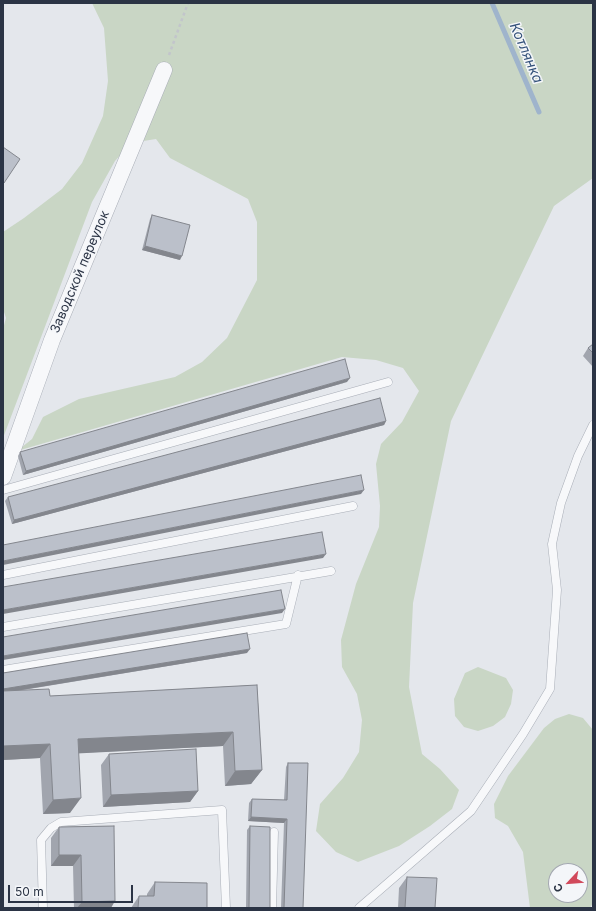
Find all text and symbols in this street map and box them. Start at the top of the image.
water label: Котлянка [506,20,546,86]
street label: Заводской переулок [47,208,113,336]
north arrow [548,863,588,903]
scale bar [10,877,135,903]
text: С [550,881,566,895]
text: 50 m [15,884,44,899]

